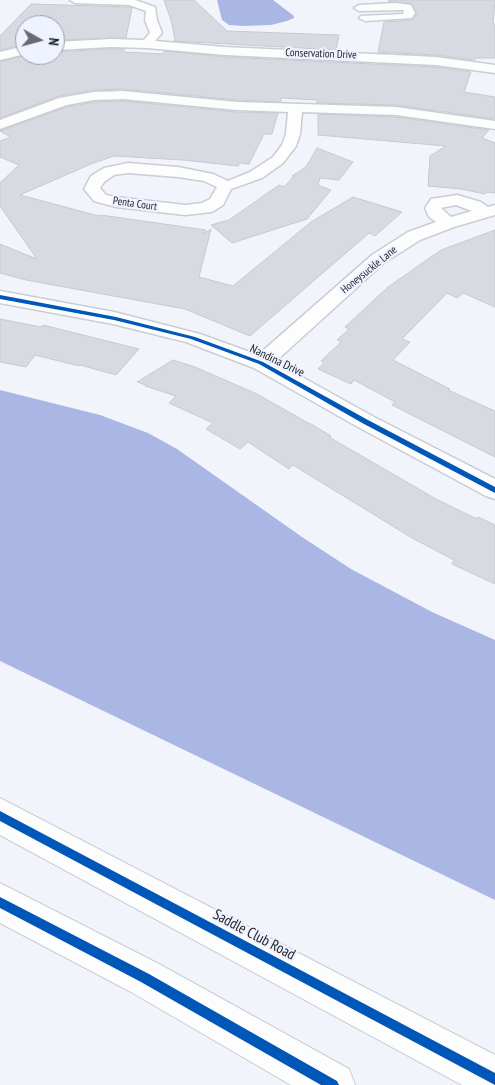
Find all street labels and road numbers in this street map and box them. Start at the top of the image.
street label: Conservation Drive [285,46,357,62]
street label: Penta Court [112,194,158,214]
street label: Honeysuckle Lane [338,243,400,297]
street label: Nandina Drive [247,342,307,380]
street label: Saddle Club Road [210,906,298,964]

